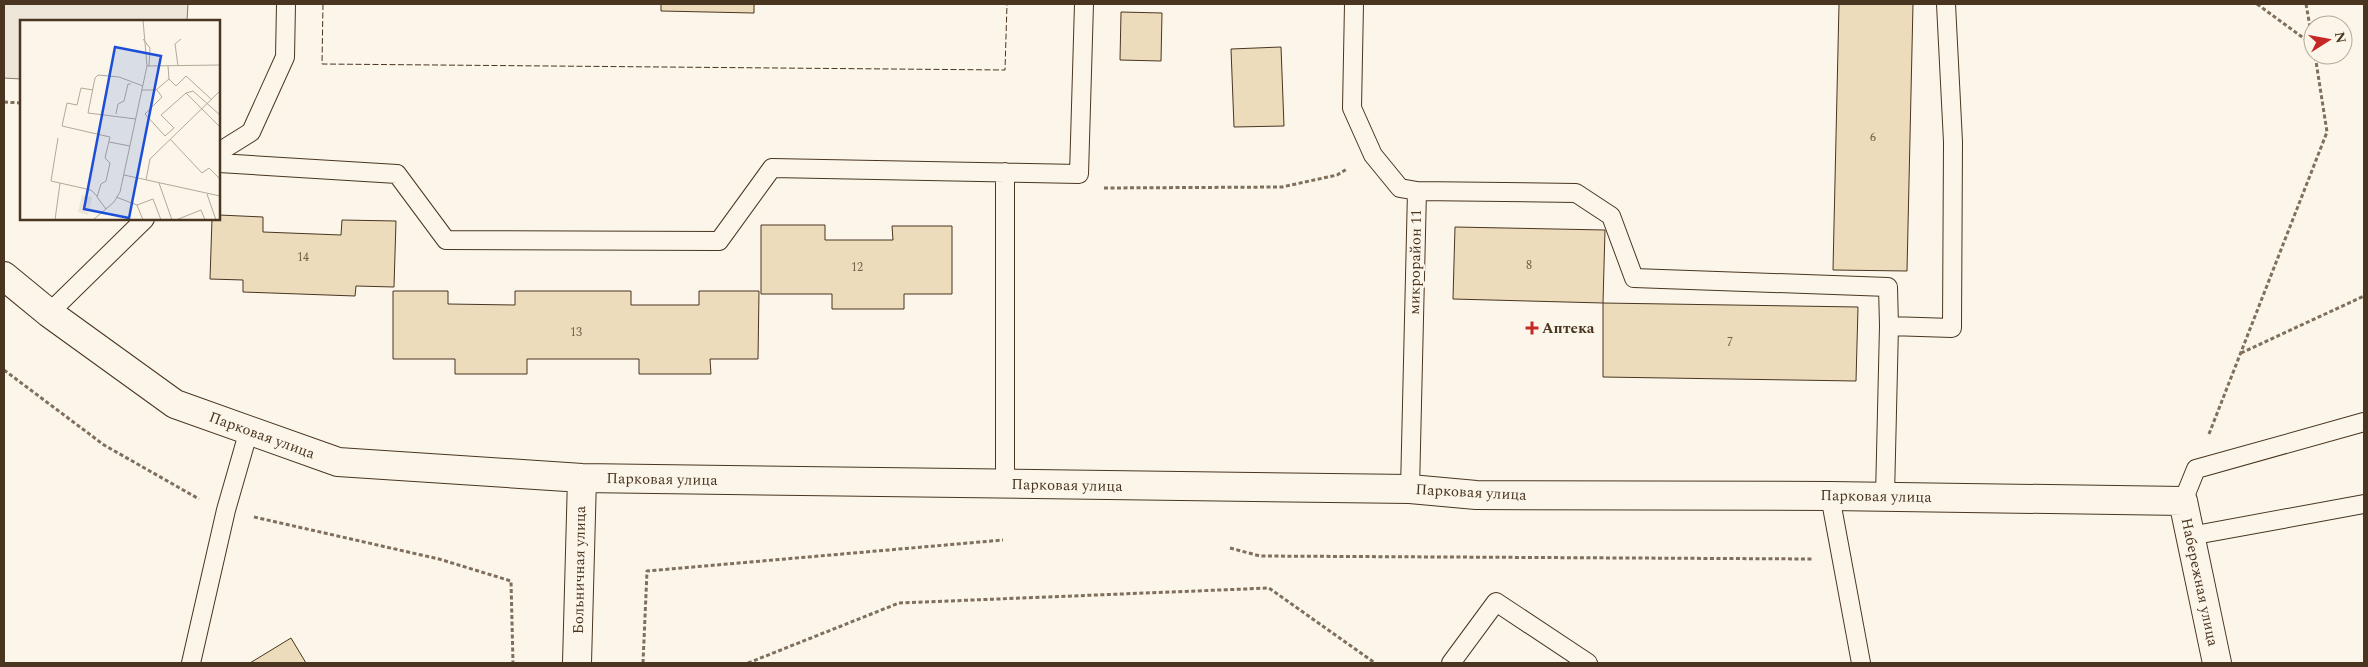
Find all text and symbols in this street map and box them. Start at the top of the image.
north arrow [2303,15,2353,65]
inset map [20,20,220,220]
text: N [2329,30,2352,45]
house number: 6 [1870,128,1876,147]
street label: микрорайон 11 [1403,209,1428,315]
house number: 14 [297,248,309,267]
house number: 8 [1526,256,1532,275]
house number: 12 [851,258,863,277]
place label: Аптека [1542,317,1595,340]
marker: Аптека [1526,322,1538,334]
house number: 13 [570,323,582,342]
house number: 7 [1727,333,1733,352]
street label: Парковая улица [206,406,319,466]
street label: Парковая улица [606,467,718,492]
street label: Парковая улица [1011,473,1123,498]
street label: Парковая улица [1415,478,1528,507]
street label: Парковая улица [1820,484,1932,509]
street label: Больничная улица [567,505,592,634]
street label: Набережная улица [2175,516,2224,649]

